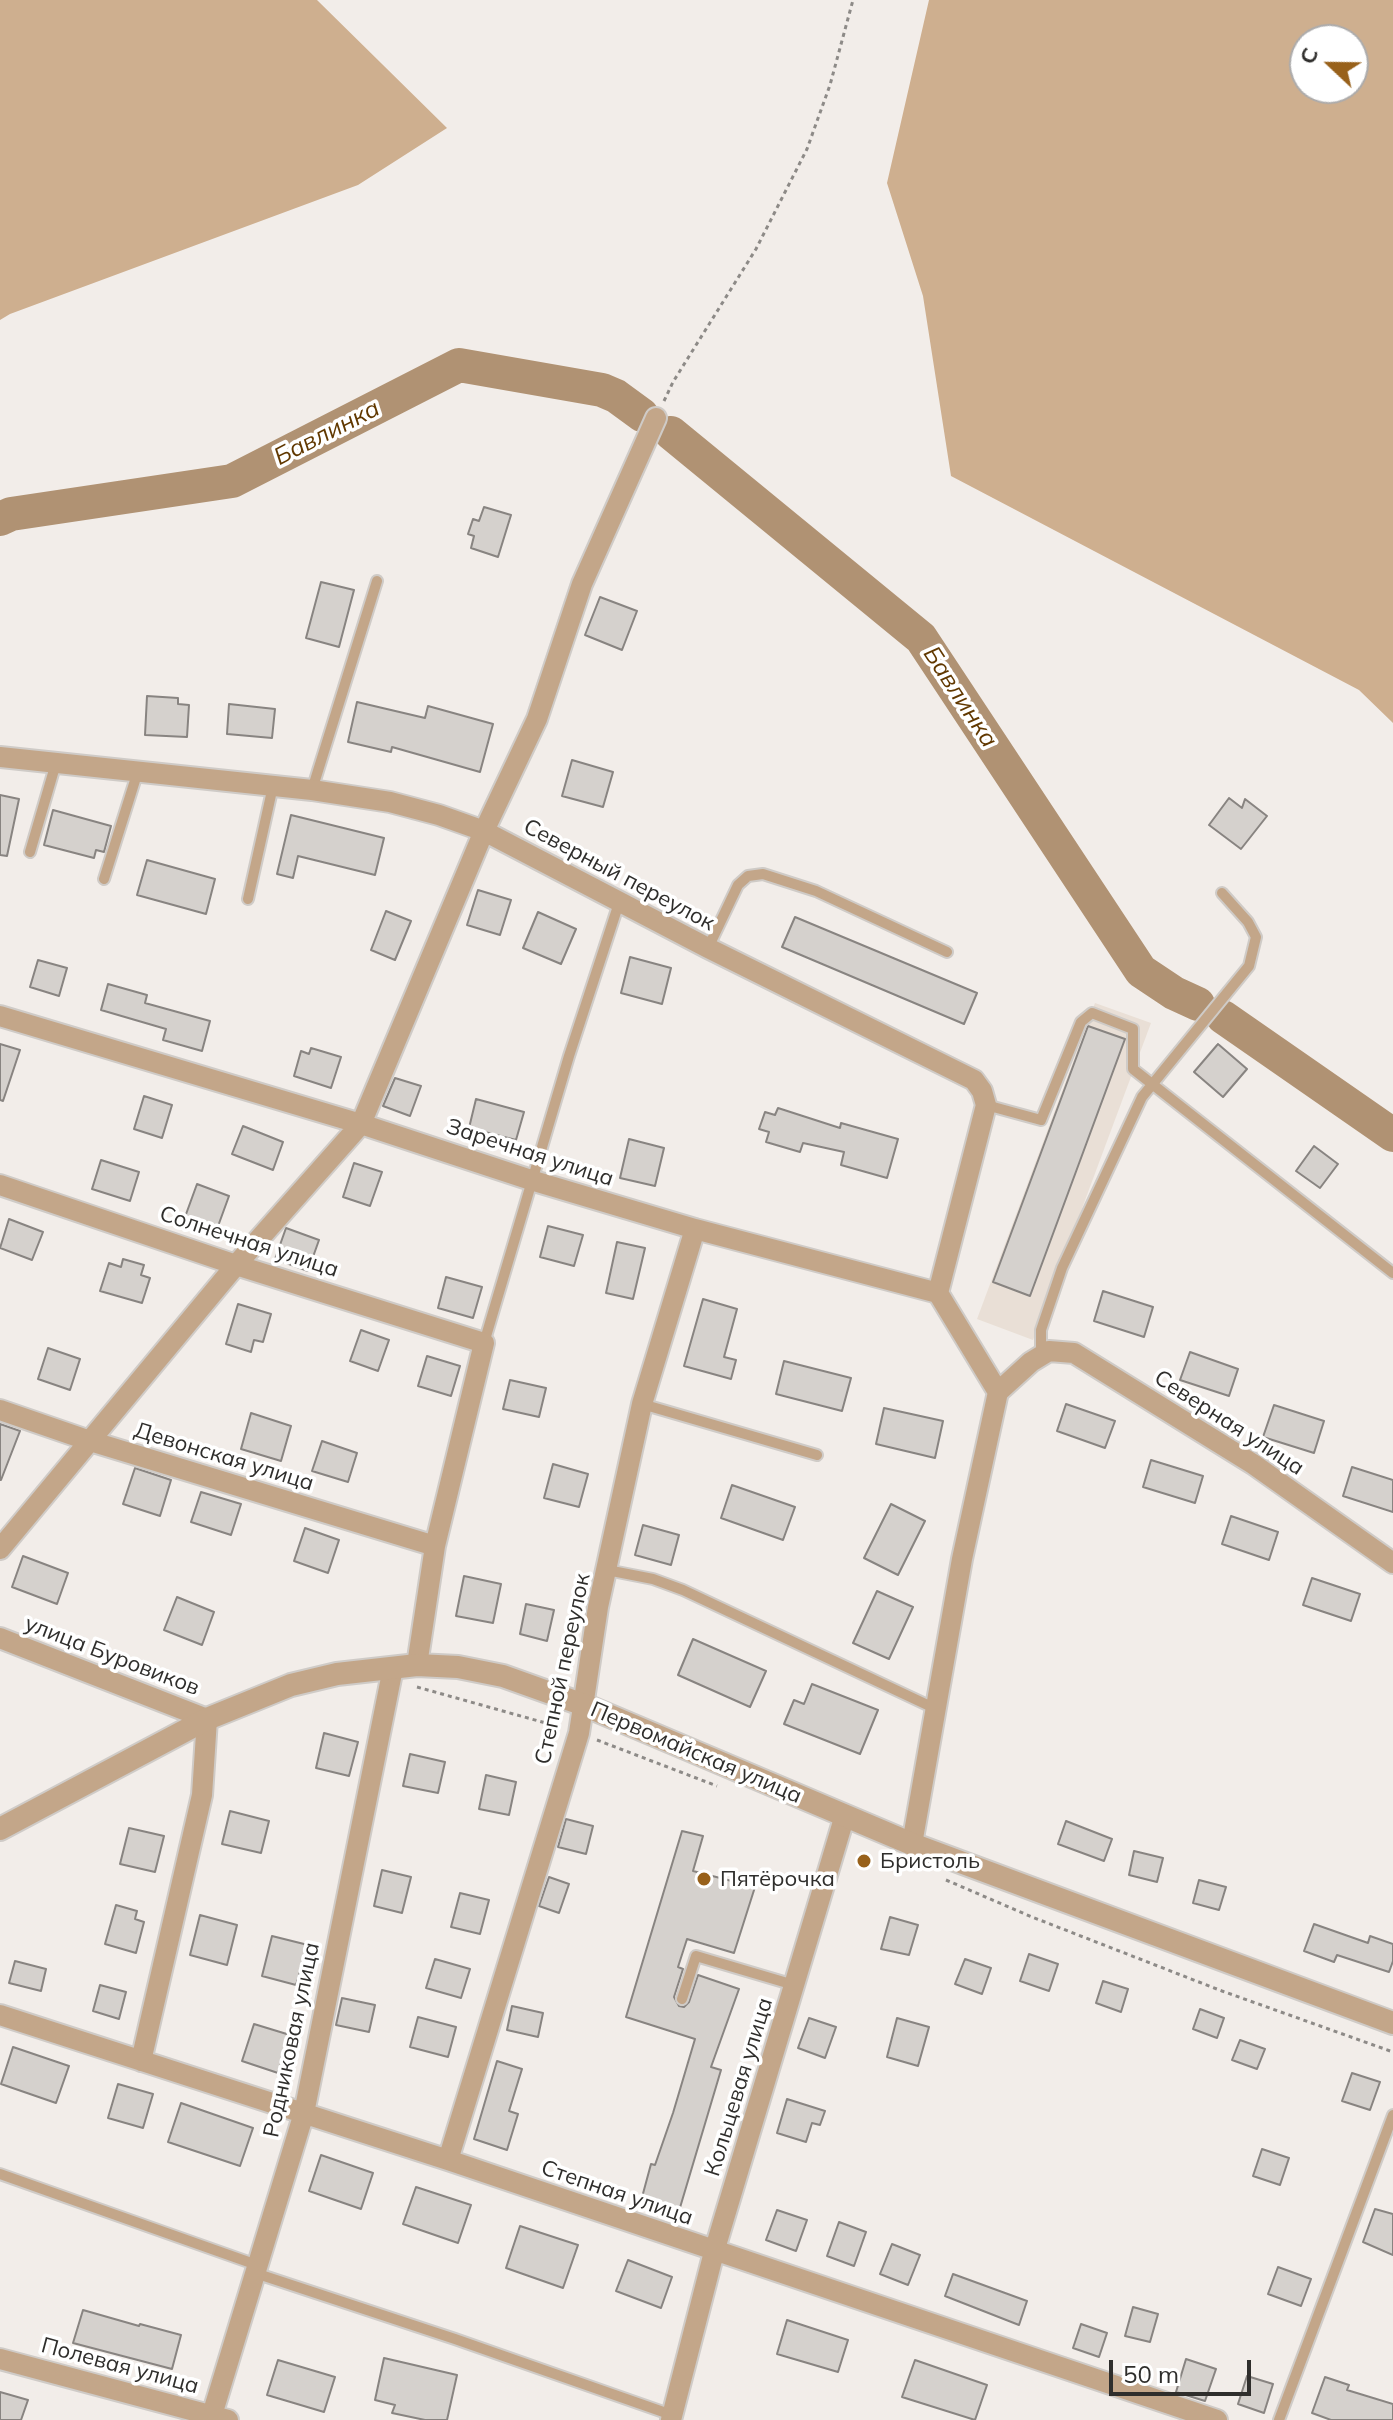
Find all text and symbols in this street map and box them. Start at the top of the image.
north arrow [1289,24,1369,104]
text: С [1293,44,1324,68]
water label: Бавлинка [269,394,385,472]
water label: Бавлинка [917,641,1003,753]
street label: Северный переулок [519,813,719,937]
street label: Заречная улица [443,1114,617,1192]
street label: Солнечная улица [156,1201,342,1283]
street label: Северная улица [1149,1365,1309,1481]
street label: Девонская улица [131,1417,317,1497]
street label: Степной переулок [530,1571,596,1767]
street label: улица Буровиков [21,1611,203,1701]
street label: Первомайская улица [586,1696,806,1810]
place label: Бристоль [880,1848,980,1874]
marker: Бристоль [855,1852,873,1870]
place label: Пятёрочка [720,1866,835,1892]
marker: Пятёрочка [695,1870,713,1888]
street label: Родниковая улица [258,1940,326,2140]
street label: Кольцевая улица [699,1995,779,2179]
street label: Степная улица [538,2155,696,2231]
street label: Полевая улица [38,2332,202,2400]
scale bar [1113,2344,1255,2394]
text: 50 m [1123,2359,1179,2389]

